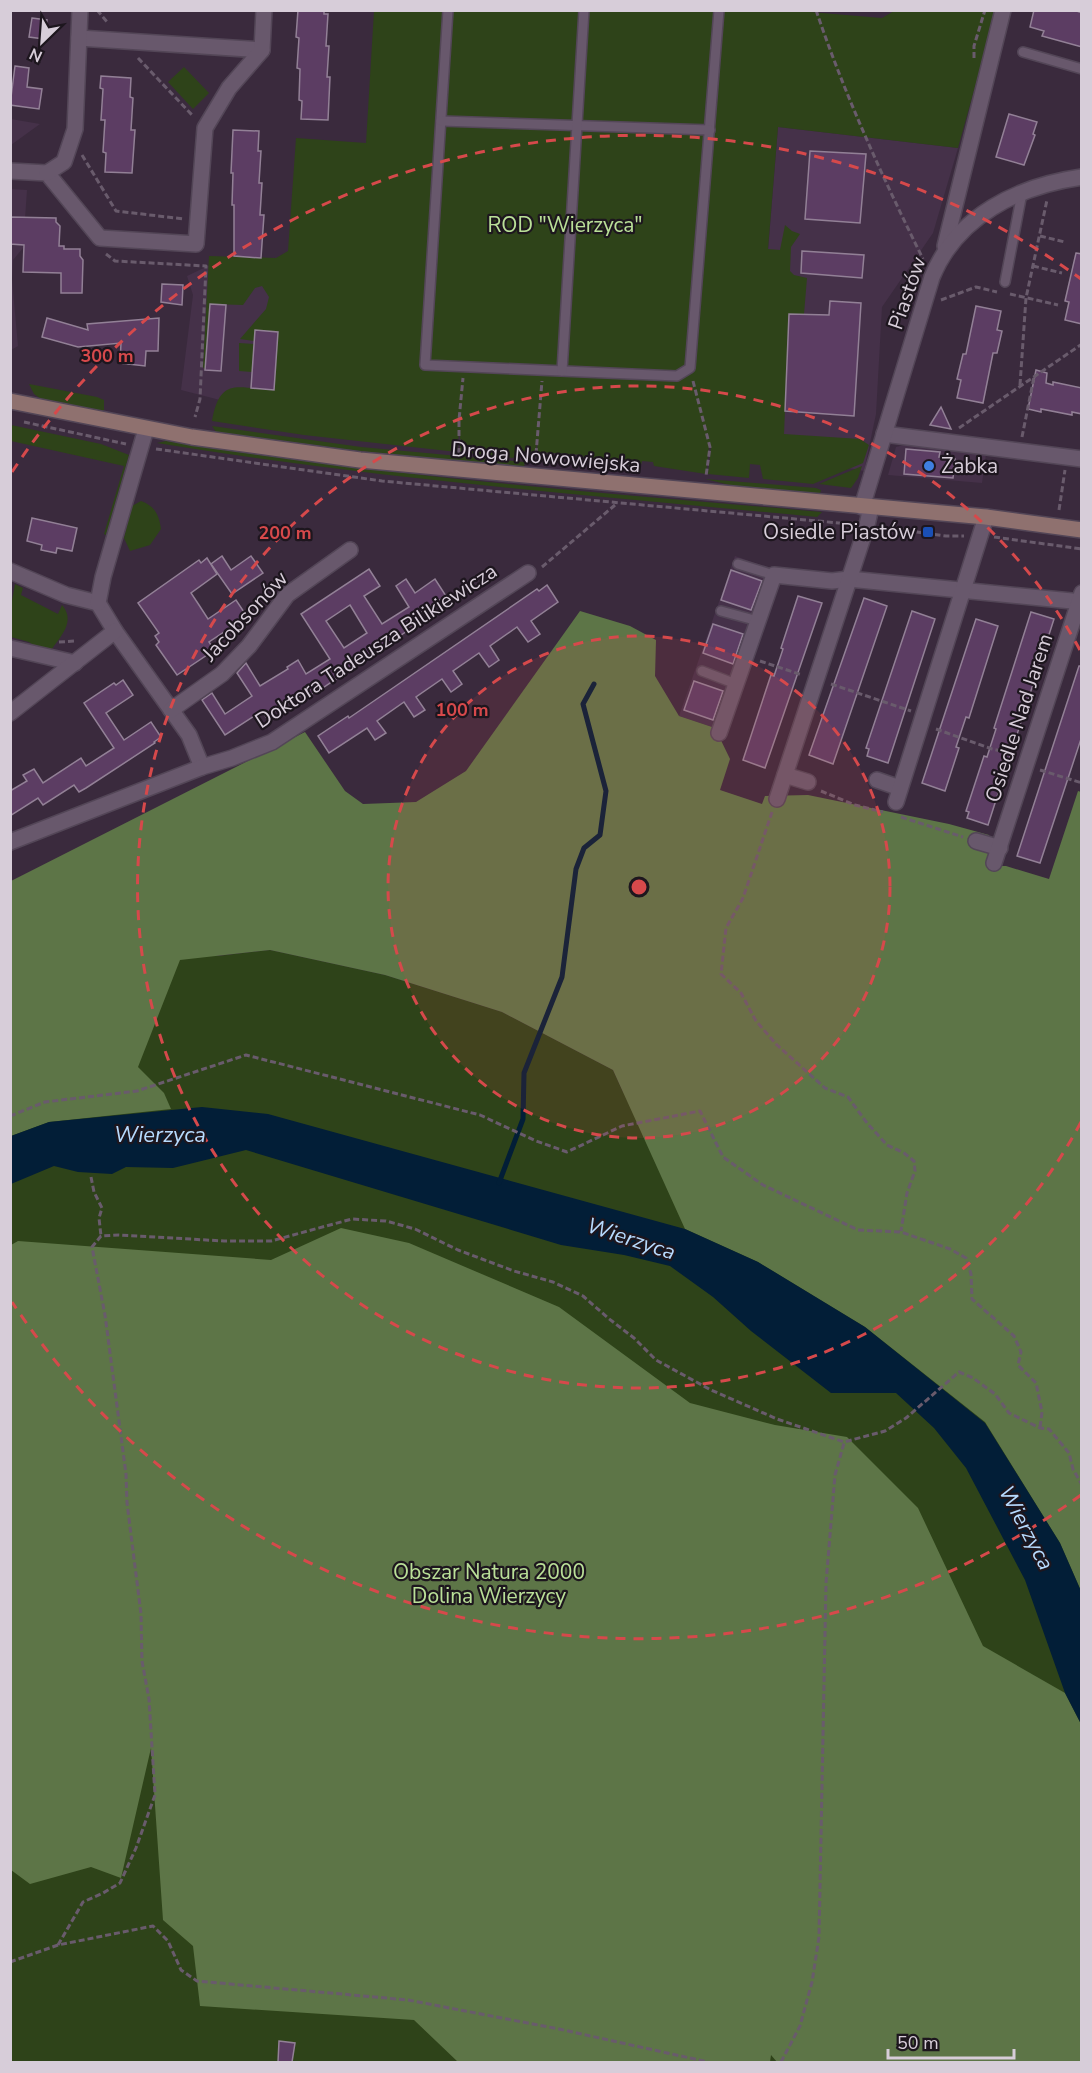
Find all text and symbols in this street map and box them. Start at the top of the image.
north arrow [12,12,72,72]
text: N [26,42,46,67]
park label: ROD "Wierzyca" [487,211,643,239]
street label: Piastów [881,252,933,333]
text: 300 m [80,344,134,368]
street label: Droga Nowowiejska [450,435,642,479]
place label: Żabka [941,452,998,480]
marker: Żabka [922,459,936,473]
place label: Osiedle Piastów [763,518,916,546]
text: 200 m [258,521,312,545]
marker: Osiedle Piastów [921,525,935,539]
street label: Doktora Tadeusza Bilikiewicza [250,557,502,735]
street label: Jacobsonów [195,564,294,668]
street label: Osiedle Nad Jarem [978,630,1060,806]
text: 100 m [435,698,489,722]
centre of rings [629,877,649,897]
water label: Wierzyca [114,1120,206,1150]
water label: Wierzyca [583,1211,679,1267]
water label: Wierzyca [991,1480,1061,1576]
park label: Obszar Natura 2000 Dolina Wierzycy [393,1558,585,1610]
scale bar [888,2022,1014,2060]
text: 50 m [897,2031,939,2055]

